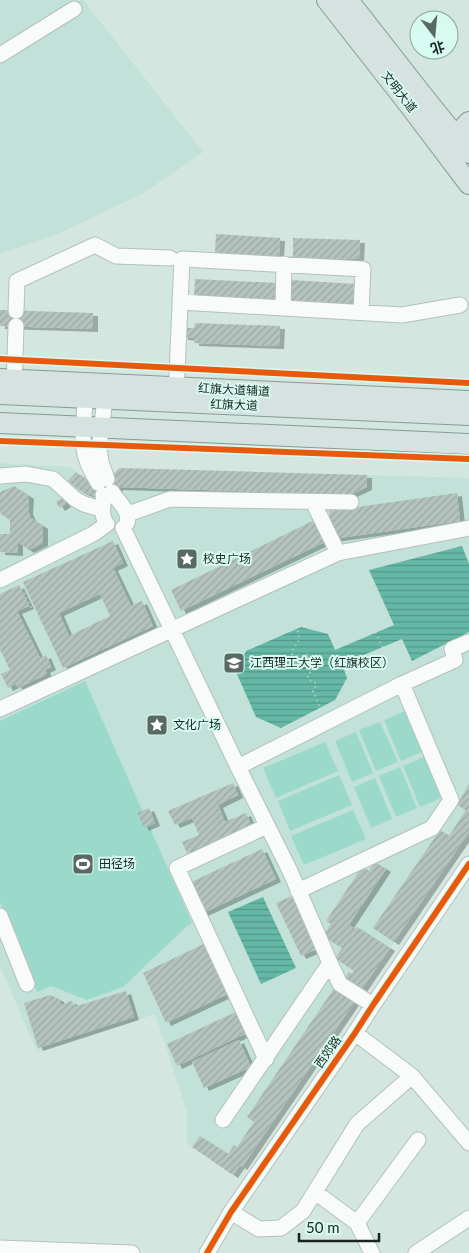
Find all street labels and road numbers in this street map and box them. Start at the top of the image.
street label: 文明大道 [379,68,420,115]
street label: 红旗大道辅道 [198,380,270,399]
street label: 红旗大道 [210,396,258,413]
street label: 西郊路 [311,1033,344,1071]

